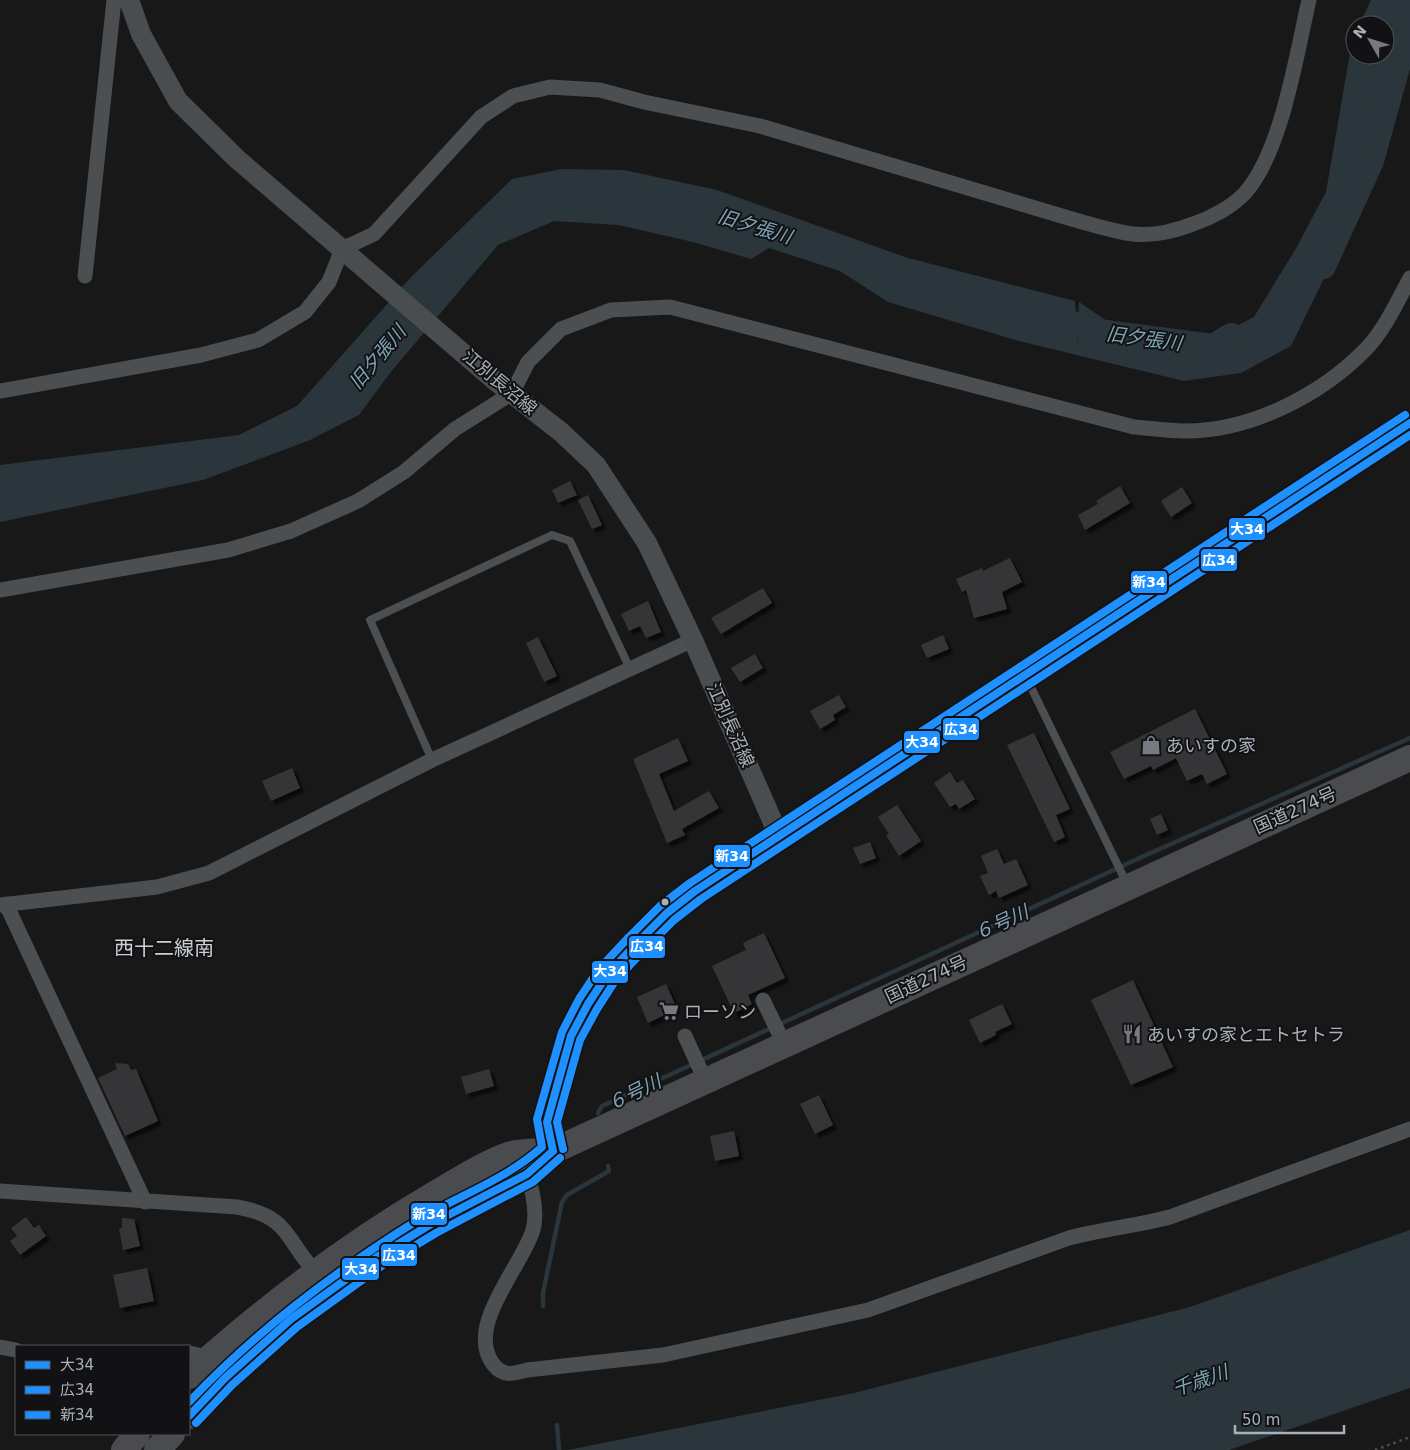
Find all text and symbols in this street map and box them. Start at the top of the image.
north arrow [1345,15,1395,65]
text: N [1350,22,1370,41]
water label: 旧夕張川 [715,204,796,248]
water label: 旧夕張川 [344,319,411,393]
water label: 旧夕張川 [1105,322,1185,354]
street label: 江別長沼線 [459,345,541,419]
line badge: 大34 [1228,517,1266,541]
text: 大34 [1230,521,1264,537]
line badge: 広34 [1200,548,1238,572]
text: 広34 [1202,552,1236,568]
line badge: 新34 [1130,570,1168,594]
text: 新34 [1132,574,1166,590]
street label: 江別長沼線 [703,680,759,770]
line badge: 広34 [942,717,980,741]
text: 広34 [944,721,978,737]
line badge: 大34 [903,730,941,754]
text: 大34 [905,734,939,750]
shop icon: あいすの家 [1140,734,1162,756]
place label: あいすの家 [1166,735,1256,756]
street label: 国道274号 [1250,782,1340,838]
line badge: 新34 [713,844,751,868]
text: 新34 [715,848,749,864]
unlabelled marker [660,897,670,907]
water label: ６号川 [970,900,1033,944]
line badge: 広34 [628,935,666,959]
district label: 西十二線南 [114,936,214,960]
text: 広34 [630,938,664,954]
street label: 国道274号 [882,951,970,1007]
line badge: 大34 [591,960,629,984]
text: 大34 [593,963,627,979]
supermarket icon: ローソン [658,1000,680,1022]
place label: ローソン [684,1001,756,1022]
restaurant icon: あいすの家とエトセトラ [1121,1023,1143,1045]
place label: あいすの家とエトセトラ [1147,1024,1345,1045]
water label: ６号川 [604,1069,666,1114]
line badge: 新34 [410,1202,448,1226]
text: 新34 [412,1206,446,1222]
line badge: 広34 [380,1243,418,1267]
text: 広34 [382,1247,416,1263]
line badge: 大34 [341,1257,380,1281]
text: 大34 [344,1261,378,1277]
legend [15,1345,190,1435]
text: 大34 [60,1356,94,1374]
water label: 千歳川 [1169,1360,1232,1400]
text: 広34 [60,1381,94,1399]
scale bar [1235,1402,1344,1434]
text: 新34 [60,1406,94,1424]
text: 50 m [1242,1411,1280,1429]

